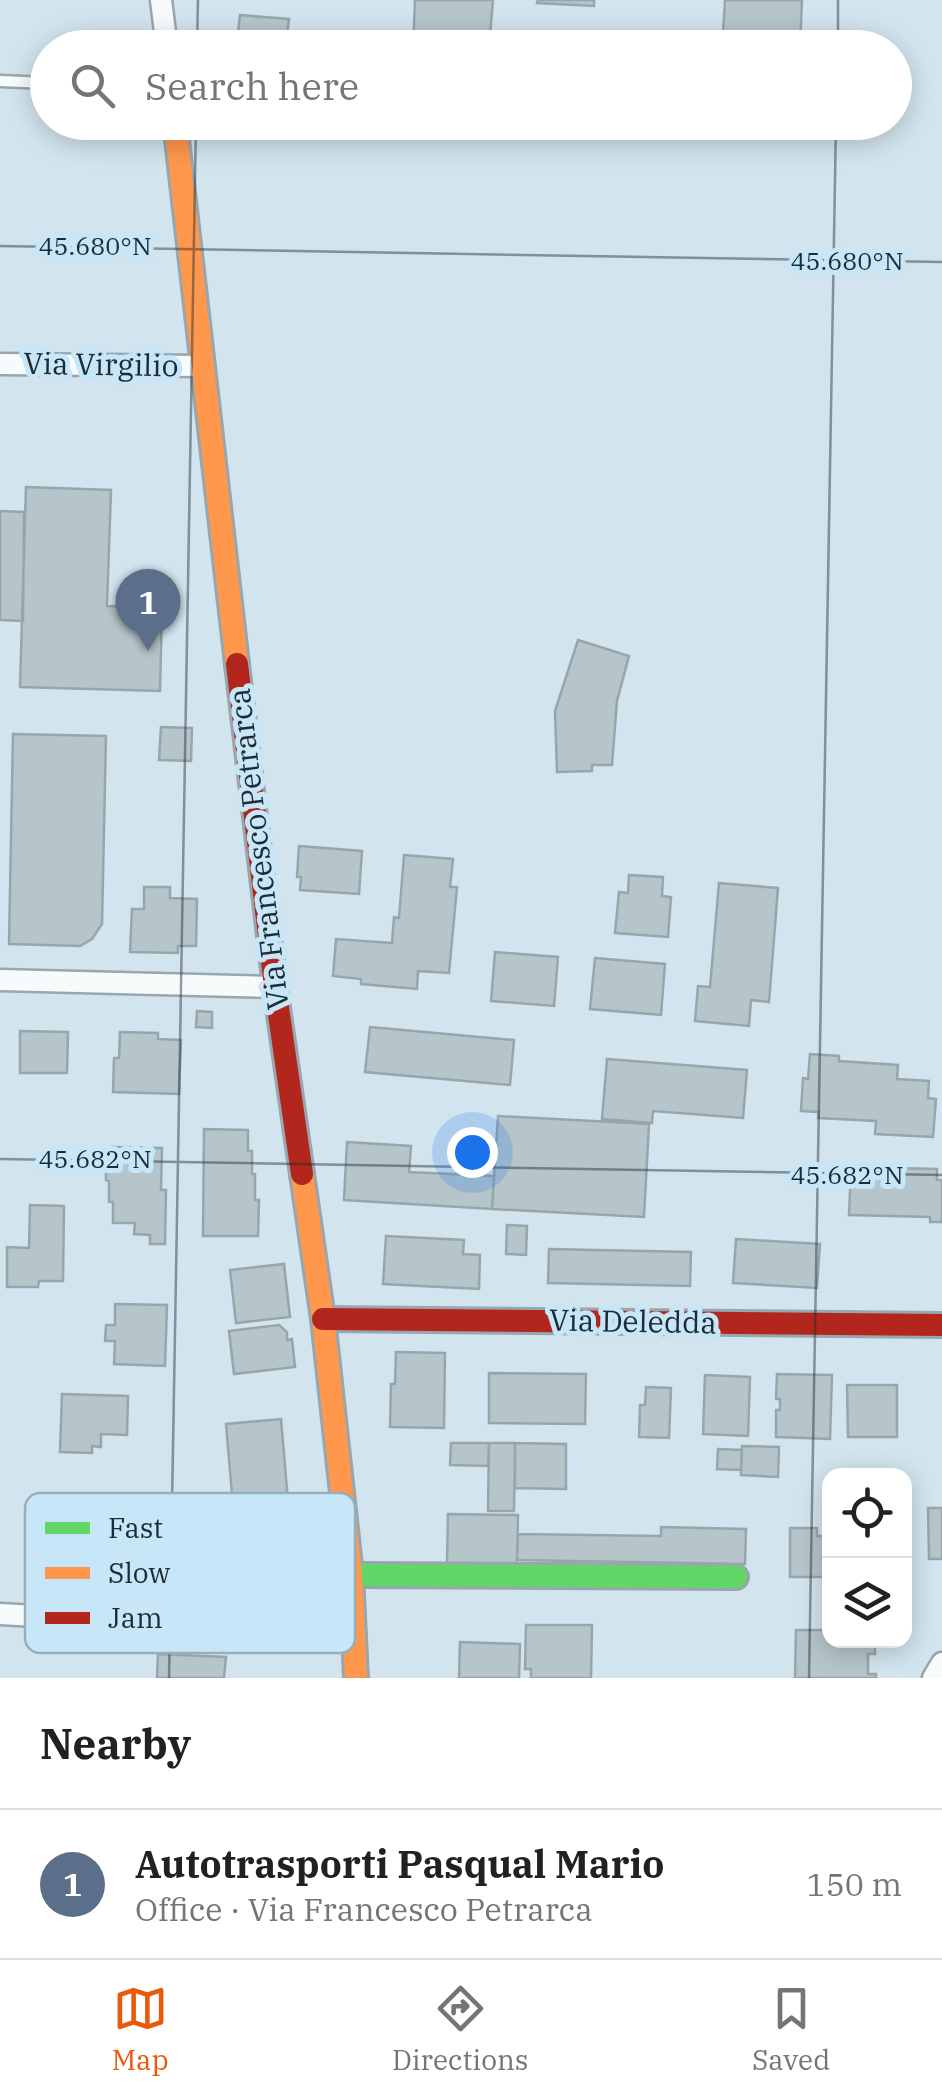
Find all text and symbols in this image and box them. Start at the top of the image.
search box [30,30,912,140]
icon: search [65,58,120,113]
text: Search here [145,61,359,110]
text: 45.680°N [39,229,151,262]
text: 45.680°N [791,244,903,277]
street label: Via Virgilio [23,343,179,384]
pin: 1 [116,568,180,651]
street label: Via Francesco Petrarca [218,686,297,1012]
your location [447,1127,498,1178]
text: 45.682°N [39,1142,151,1175]
text: 45.682°N [791,1158,903,1191]
street label: Via Deledda [549,1300,717,1341]
map controls [822,1468,912,1648]
button: locate [822,1468,912,1558]
legend [25,1493,355,1653]
text: Fast [108,1509,163,1546]
text: Slow [108,1554,170,1591]
button: layers [822,1558,912,1648]
text: Jam [108,1599,163,1636]
text: Nearby [40,1716,191,1771]
text: Autotrasporti Pasqual Mario [135,1839,664,1888]
text: 1 [63,1863,82,1905]
text: 150 m [806,1863,902,1905]
text: Office · Via Francesco Petrarca [135,1888,593,1930]
tab: Map [112,1981,169,2078]
tab: Directions [392,1981,529,2078]
tab: Saved [752,1981,830,2078]

